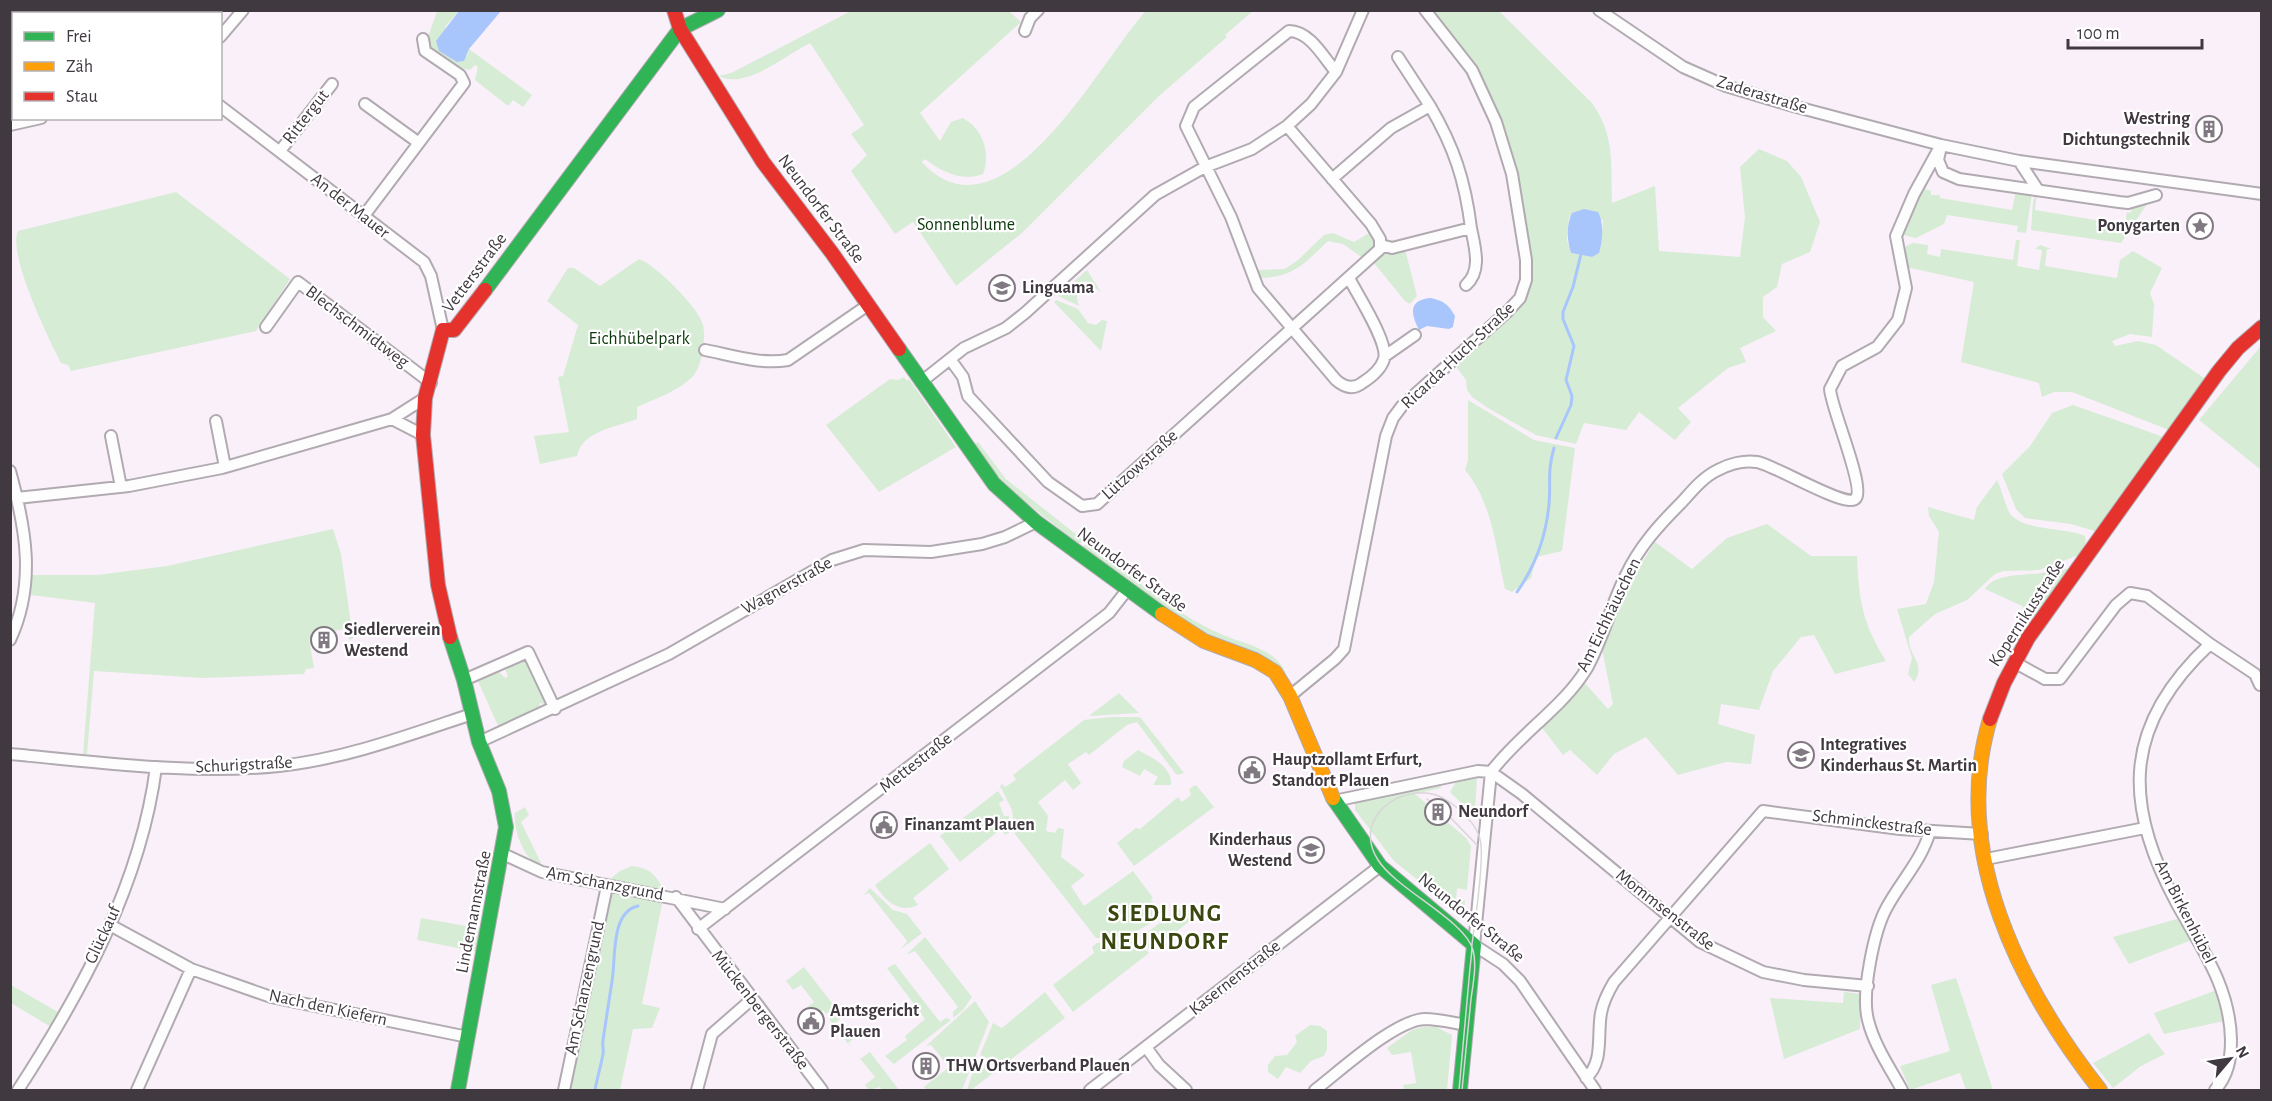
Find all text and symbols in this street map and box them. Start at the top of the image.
legend [12,12,222,120]
scale bar [2068,12,2202,50]
text: 100 m [2077,25,2120,43]
text: Frei [66,28,92,46]
text: Zäh [66,58,93,76]
street label: Zaderastraße [1714,73,1810,117]
street label: Rittergut [279,86,333,148]
text: Stau [66,88,98,106]
place label: Westring Dichtungstechnik [2062,110,2191,149]
building icon: Westring Dichtungstechnik [2194,114,2224,144]
street label: Neundorfer Straße [774,151,868,267]
street label: An der Mauer [307,170,393,242]
place icon: Ponygarten [2185,211,2215,241]
park label: Sonnenblume [917,216,1015,234]
place label: Ponygarten [2097,217,2180,235]
street label: Vettersstraße [439,230,511,316]
school or university icon: Linguama [987,273,1017,303]
place label: Linguama [1022,279,1094,297]
street label: Blechschmidtweg [302,282,412,372]
street label: Ricarda-Huch-Straße [1398,299,1518,413]
park label: Eichhübelpark [588,330,690,348]
street label: Lützowstraße [1099,427,1181,503]
street label: Neundorfer Straße [1074,524,1190,616]
street label: Wagnerstraße [739,554,835,618]
street label: Am Eichhäuschen [1574,555,1644,675]
street label: Kopernikusstraße [1986,556,2068,670]
place label: Siedlerverein Westend [344,621,441,660]
building icon: Siedlerverein Westend [309,625,339,655]
street label: Mettestraße [876,729,956,797]
place label: Integratives Kinderhaus St. Martin [1820,736,1977,775]
school or university icon: Integratives Kinderhaus St. Martin [1786,740,1816,770]
place label: Hauptzollamt Erfurt, Standort Plauen [1272,751,1422,790]
street label: Schurigstraße [195,753,293,777]
public building icon: Hauptzollamt Erfurt, Standort Plauen [1237,755,1267,785]
building icon: Neundorf [1423,797,1453,827]
place label: Neundorf [1458,803,1530,821]
street label: Schminckestraße [1811,807,1933,839]
public building icon: Finanzamt Plauen [869,810,899,840]
place label: Finanzamt Plauen [904,816,1035,834]
place label: Kinderhaus Westend [1209,831,1293,870]
school or university icon: Kinderhaus Westend [1296,835,1326,865]
street label: Lindemannstraße [453,849,495,975]
street label: Am Birkenhübel [2151,857,2219,967]
street label: Am Schanzgrund [545,864,665,904]
street label: Mommsenstraße [1612,866,1718,954]
street label: Neundorfer Straße [1414,870,1528,966]
street label: Glückauf [82,902,125,967]
district label: SIEDLUNG NEUNDORF [1100,902,1230,954]
street label: Am Schanzengrund [562,919,608,1057]
street label: Kasernenstraße [1186,937,1284,1019]
street label: Mückenbergerstraße [708,947,812,1073]
street label: Nach den Kiefern [267,987,389,1029]
place label: Amtsgericht Plauen [830,1002,919,1041]
public building icon: Amtsgericht Plauen [796,1006,826,1036]
north arrow [2200,1029,2260,1089]
text: N [2233,1043,2252,1061]
building icon: THW Ortsverband Plauen [911,1051,941,1081]
place label: THW Ortsverband Plauen [946,1057,1130,1075]

